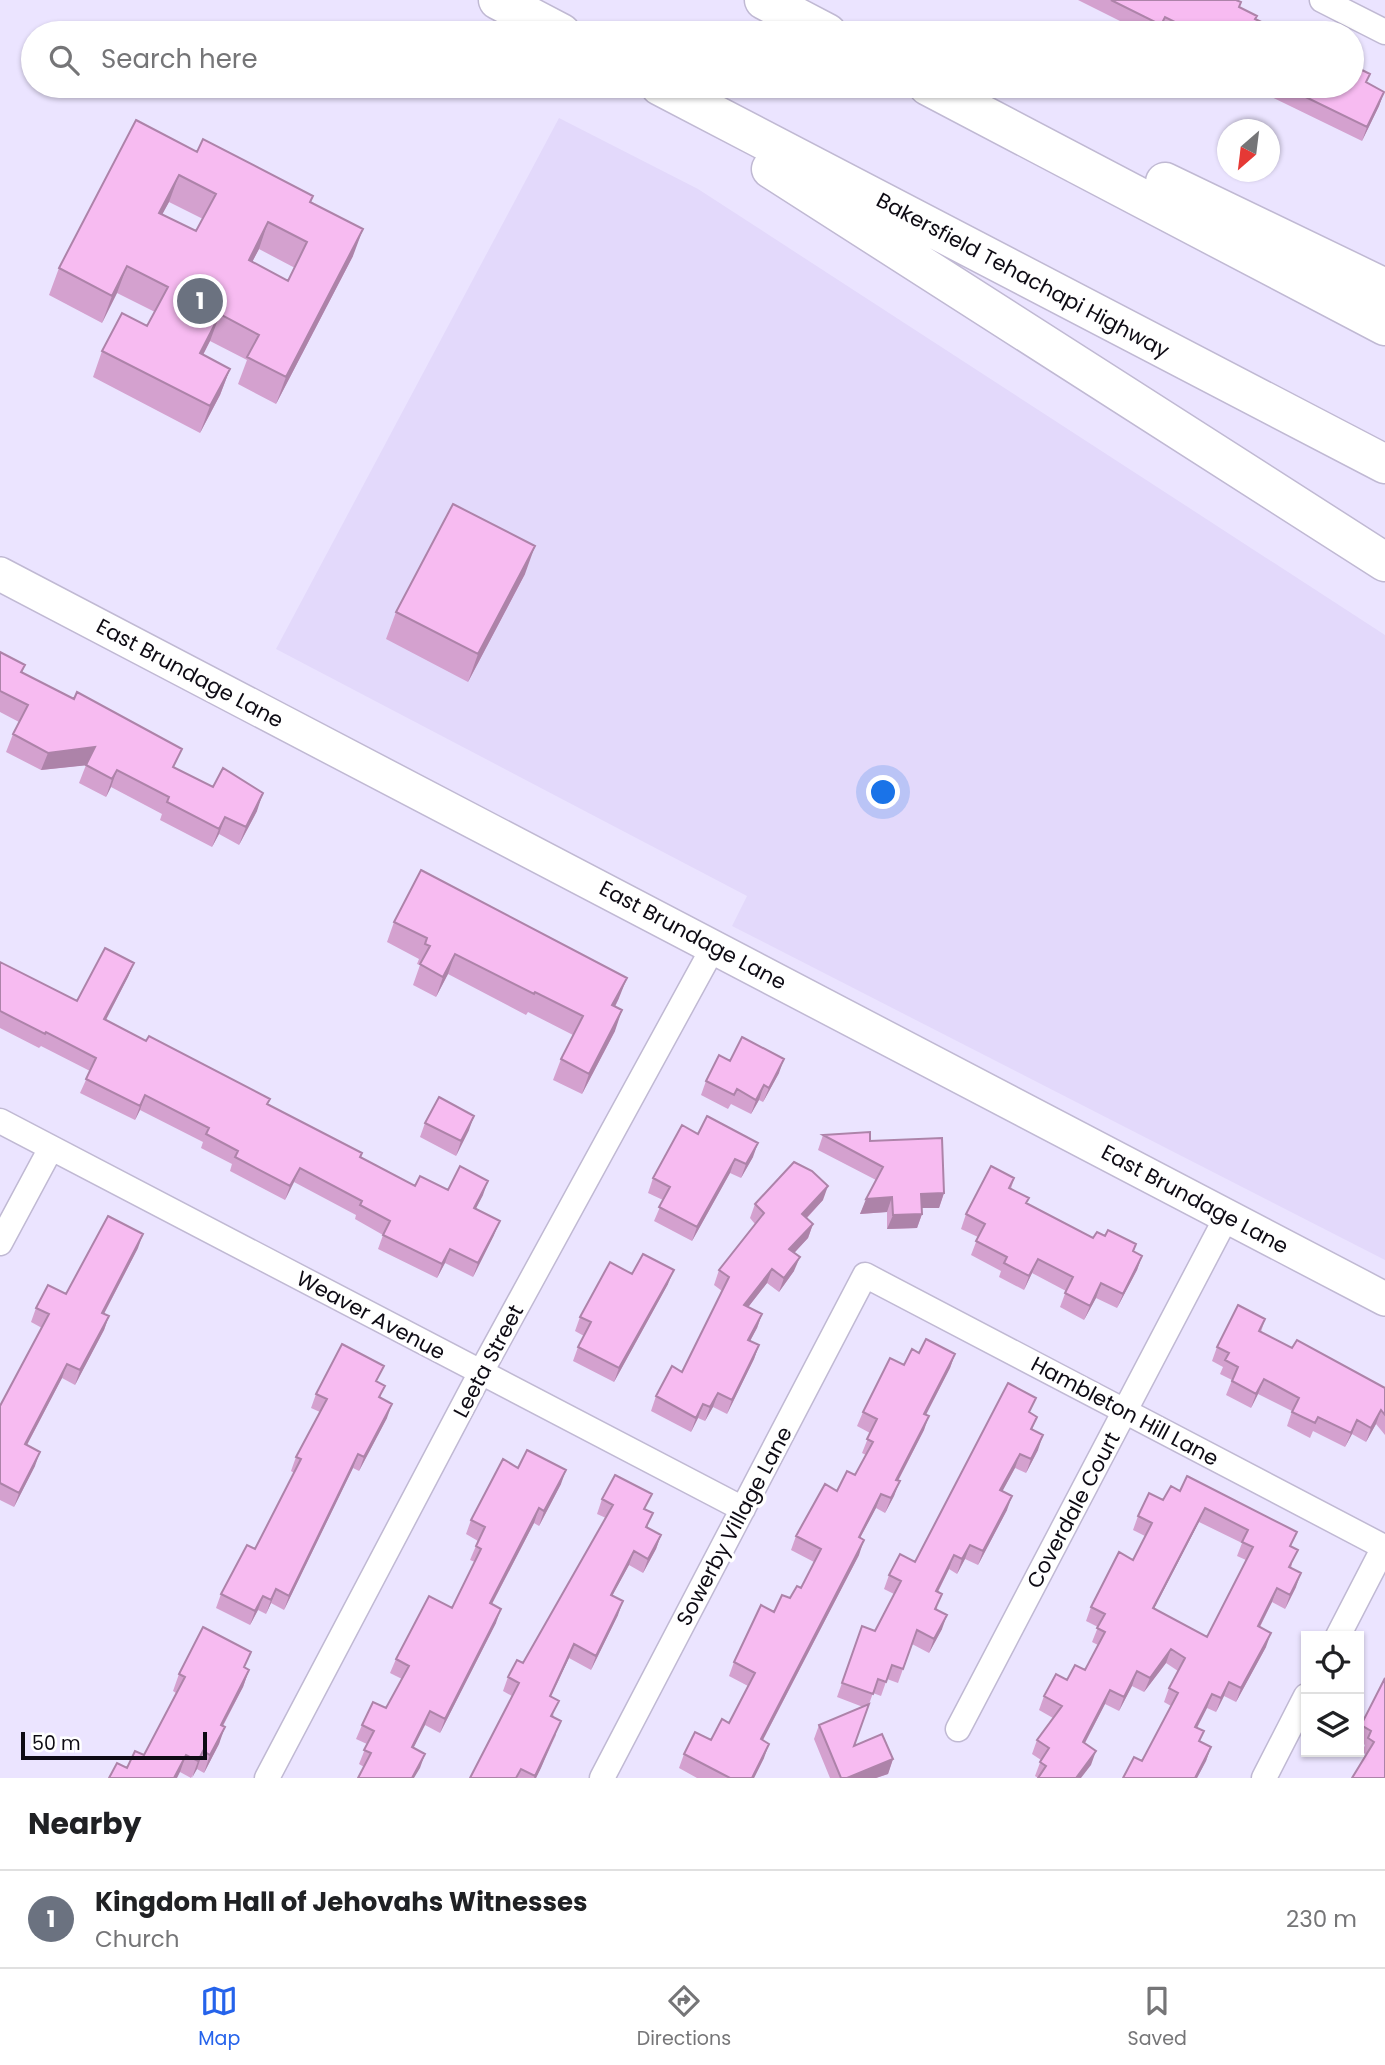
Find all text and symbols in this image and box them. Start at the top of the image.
search box [21,21,1364,98]
icon: search [45,41,83,79]
text: Search here [101,41,258,77]
north arrow [1217,119,1280,182]
street label: Bakersfield Tehachapi Highway [872,185,1175,365]
pin: 1 [177,275,223,327]
street label: East Brundage Lane [91,611,289,735]
your location [866,775,900,809]
street label: East Brundage Lane [594,873,792,997]
street label: East Brundage Lane [1096,1137,1294,1261]
street label: Weaver Avenue [291,1264,451,1366]
street label: Leeta Street [446,1299,530,1423]
street label: Hambleton Hill Lane [1026,1349,1224,1473]
street label: Sowerby Village Lane [669,1421,799,1631]
street label: Coverdale Court [1020,1427,1126,1593]
map controls [1301,1631,1364,1757]
button: locate [1301,1631,1364,1694]
button: layers [1301,1694,1364,1757]
scale bar [21,1729,206,1761]
text: 50 m [32,1730,81,1757]
text: Nearby [28,1802,142,1845]
text: Kingdom Hall of Jehovahs Witnesses [95,1884,587,1920]
text: 1 [47,1903,55,1935]
text: 230 m [1286,1903,1357,1935]
text: Church [95,1923,179,1955]
tab: Map [198,1982,240,2053]
tab: Directions [637,1982,731,2053]
tab: Saved [1128,1982,1187,2053]

